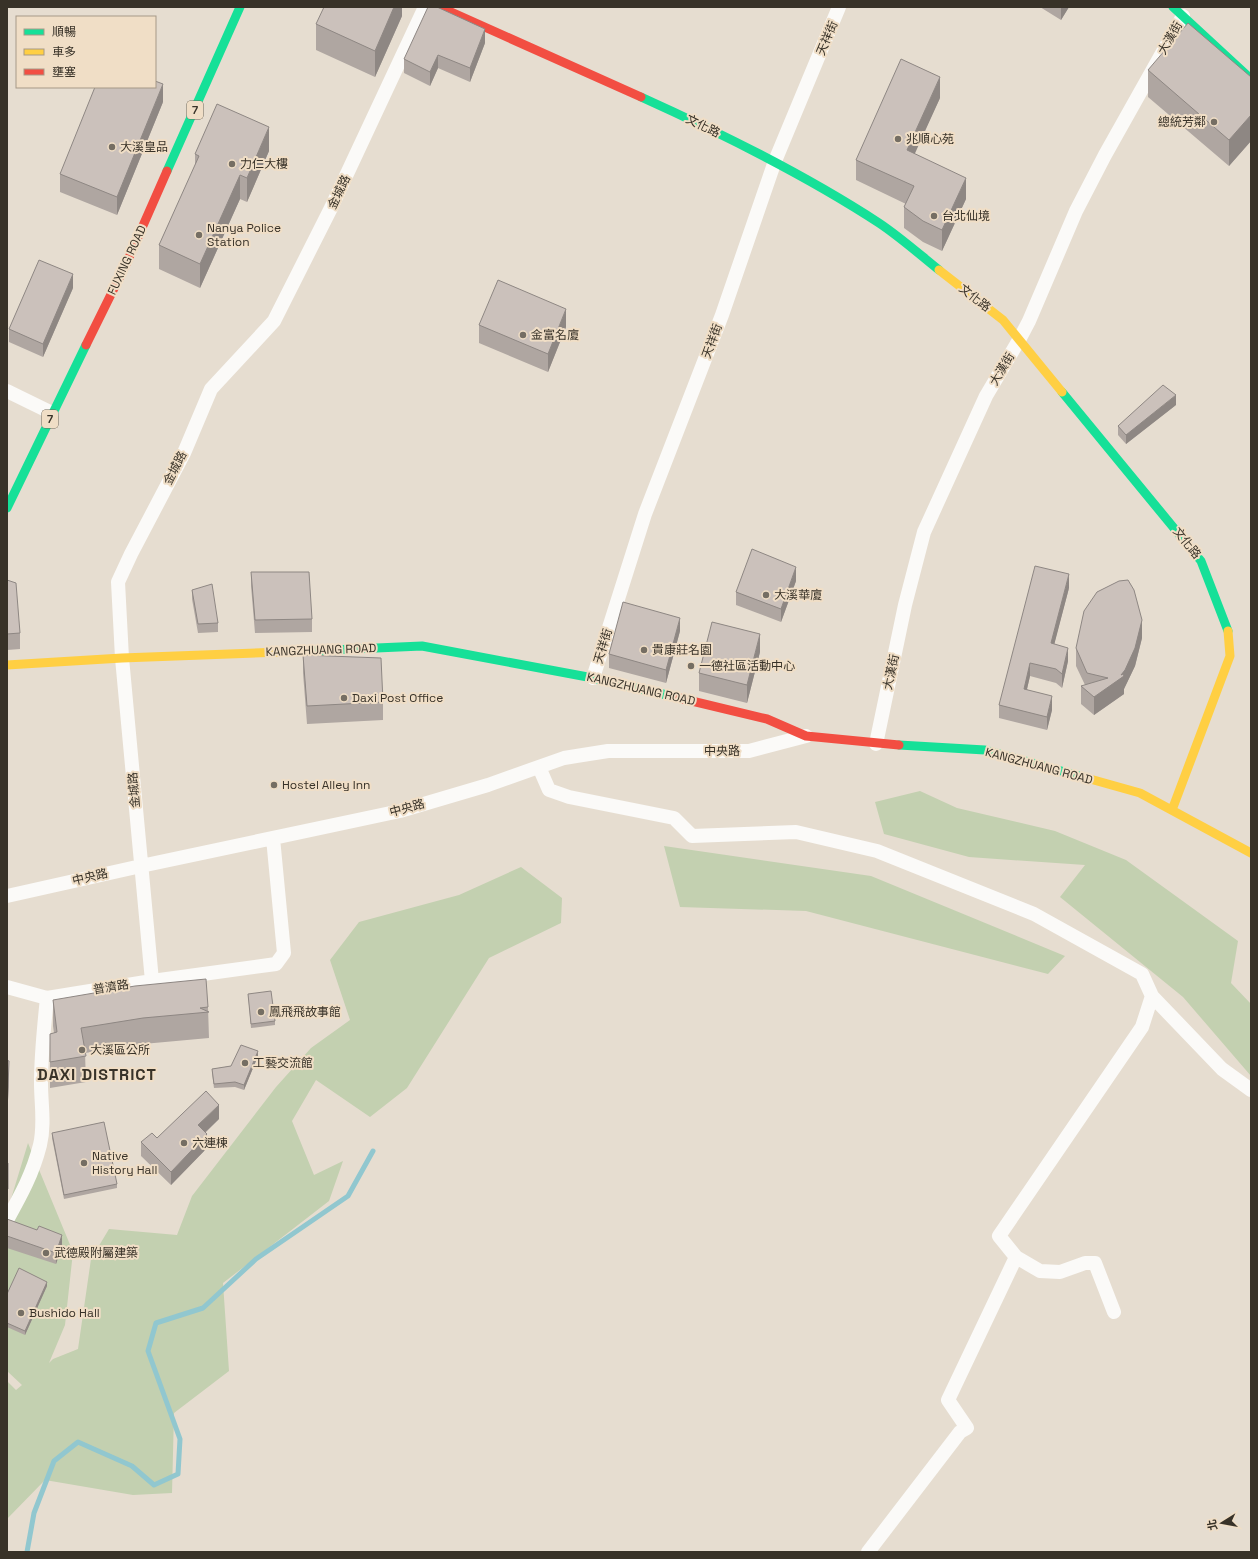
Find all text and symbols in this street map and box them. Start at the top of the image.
legend [16,16,156,88]
street label: 天祥街 [813,18,841,58]
street label: 大漢街 [1154,18,1186,58]
text: 順暢 [52,24,76,40]
text: 車多 [52,44,76,60]
text: 壅塞 [52,64,76,80]
road number: 7 [187,101,203,119]
street label: 文化路 [683,111,723,141]
place label: 總統芳鄰 [1158,114,1206,130]
marker: 總統芳鄰 [1209,117,1219,127]
place label: 兆順心苑 [906,131,954,147]
marker: 兆順心苑 [893,134,903,144]
place label: 大溪皇品 [120,139,168,155]
marker: 大溪皇品 [107,142,117,152]
place label: 力仁大樓 [240,156,288,172]
marker: 力仁大樓 [227,159,237,169]
street label: 金城路 [324,172,354,212]
place label: 台北仙境 [942,208,990,224]
marker: 台北仙境 [929,211,939,221]
place label: Nanya Police Station [207,220,281,250]
street label: FUXING ROAD [104,223,150,297]
marker: Nanya Police Station [194,230,204,240]
street label: 文化路 [956,281,994,315]
street label: 天祥街 [698,321,726,361]
place label: 金富名廈 [531,327,579,343]
marker: 金富名廈 [518,330,528,340]
street label: 大漢街 [986,349,1018,389]
road number: 7 [42,410,58,428]
street label: 金城路 [160,448,190,488]
street label: 文化路 [1169,524,1205,562]
place label: 大溪華廈 [774,587,822,603]
marker: 大溪華廈 [761,590,771,600]
street label: 天祥街 [590,626,616,666]
street label: KANGZHUANG ROAD [265,640,377,660]
place label: 貴康莊名園 [652,642,712,658]
marker: 貴康莊名園 [639,645,649,655]
street label: 大漢街 [879,653,903,691]
place label: 一德社區活動中心 [699,658,795,674]
marker: 一德社區活動中心 [686,661,696,671]
street label: KANGZHUANG ROAD [585,669,697,709]
place label: Daxi Post Office [352,690,443,706]
marker: Daxi Post Office [339,693,349,703]
street label: 中央路 [704,743,740,759]
street label: KANGZHUANG ROAD [983,744,1095,788]
street label: 金城路 [124,771,144,809]
place label: Hostel Alley Inn [282,777,370,793]
marker: Hostel Alley Inn [269,780,279,790]
street label: 中央路 [388,796,426,820]
street label: 中央路 [71,865,109,889]
street label: 普濟路 [92,976,130,998]
place label: 鳳飛飛故事館 [269,1004,341,1020]
marker: 鳳飛飛故事館 [256,1007,266,1017]
place label: 大溪區公所 [90,1042,150,1058]
marker: 大溪區公所 [77,1045,87,1055]
place label: 工藝交流館 [253,1055,313,1071]
marker: 工藝交流館 [240,1058,250,1068]
district label: DAXI DISTRICT [37,1064,157,1085]
place label: 六連棟 [192,1135,228,1151]
marker: 六連棟 [179,1138,189,1148]
place label: Native History Hall [92,1148,157,1178]
marker: Native History Hall [79,1158,89,1168]
place label: 武德殿附屬建築 [54,1245,138,1261]
marker: 武德殿附屬建築 [41,1248,51,1258]
place label: Bushido Hall [29,1305,100,1321]
marker: Bushido Hall [16,1308,26,1318]
north arrow [1202,1503,1242,1543]
text: 北 [1204,1518,1220,1532]

